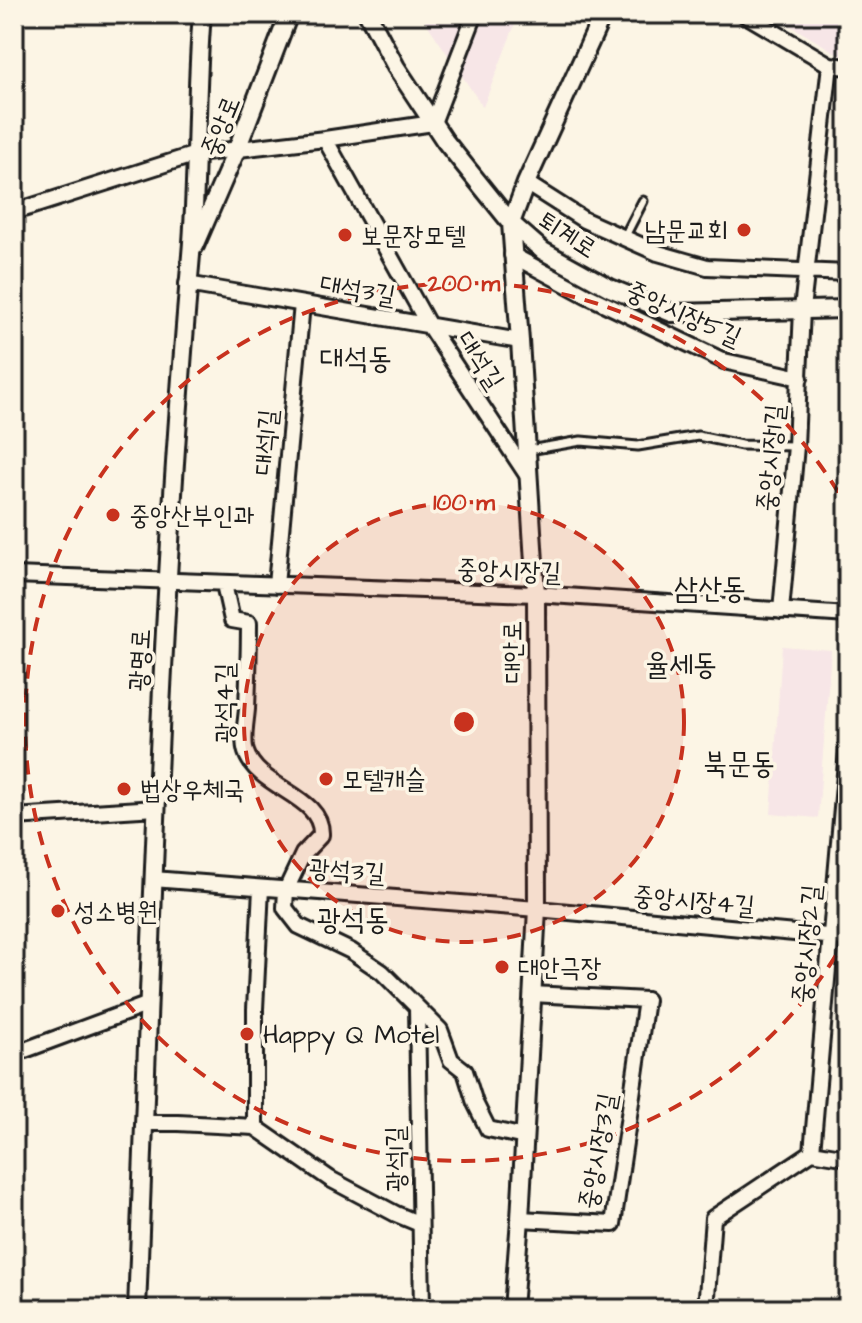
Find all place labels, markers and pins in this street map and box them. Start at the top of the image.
place label: 남문교회 [644,213,728,249]
place label: 보문장모텔 [361,218,466,254]
marker: 남문교회 [735,221,753,239]
marker: 보문장모텔 [336,226,354,244]
place label: 중앙산부인과 [129,498,255,534]
marker: 중앙산부인과 [104,506,122,524]
centre of rings [450,708,478,736]
place label: 모텔캐슬 [342,762,426,798]
marker: 모텔캐슬 [317,770,335,788]
place label: 법상우체국 [140,772,245,808]
marker: 법상우체국 [115,780,133,798]
place label: 성소병원 [74,894,158,930]
marker: 성소병원 [49,902,67,920]
place label: 대안극장 [518,950,602,986]
marker: 대안극장 [493,958,511,976]
place label: Happy Q Motel [263,1017,439,1055]
marker: Happy Q Motel [238,1025,256,1043]

